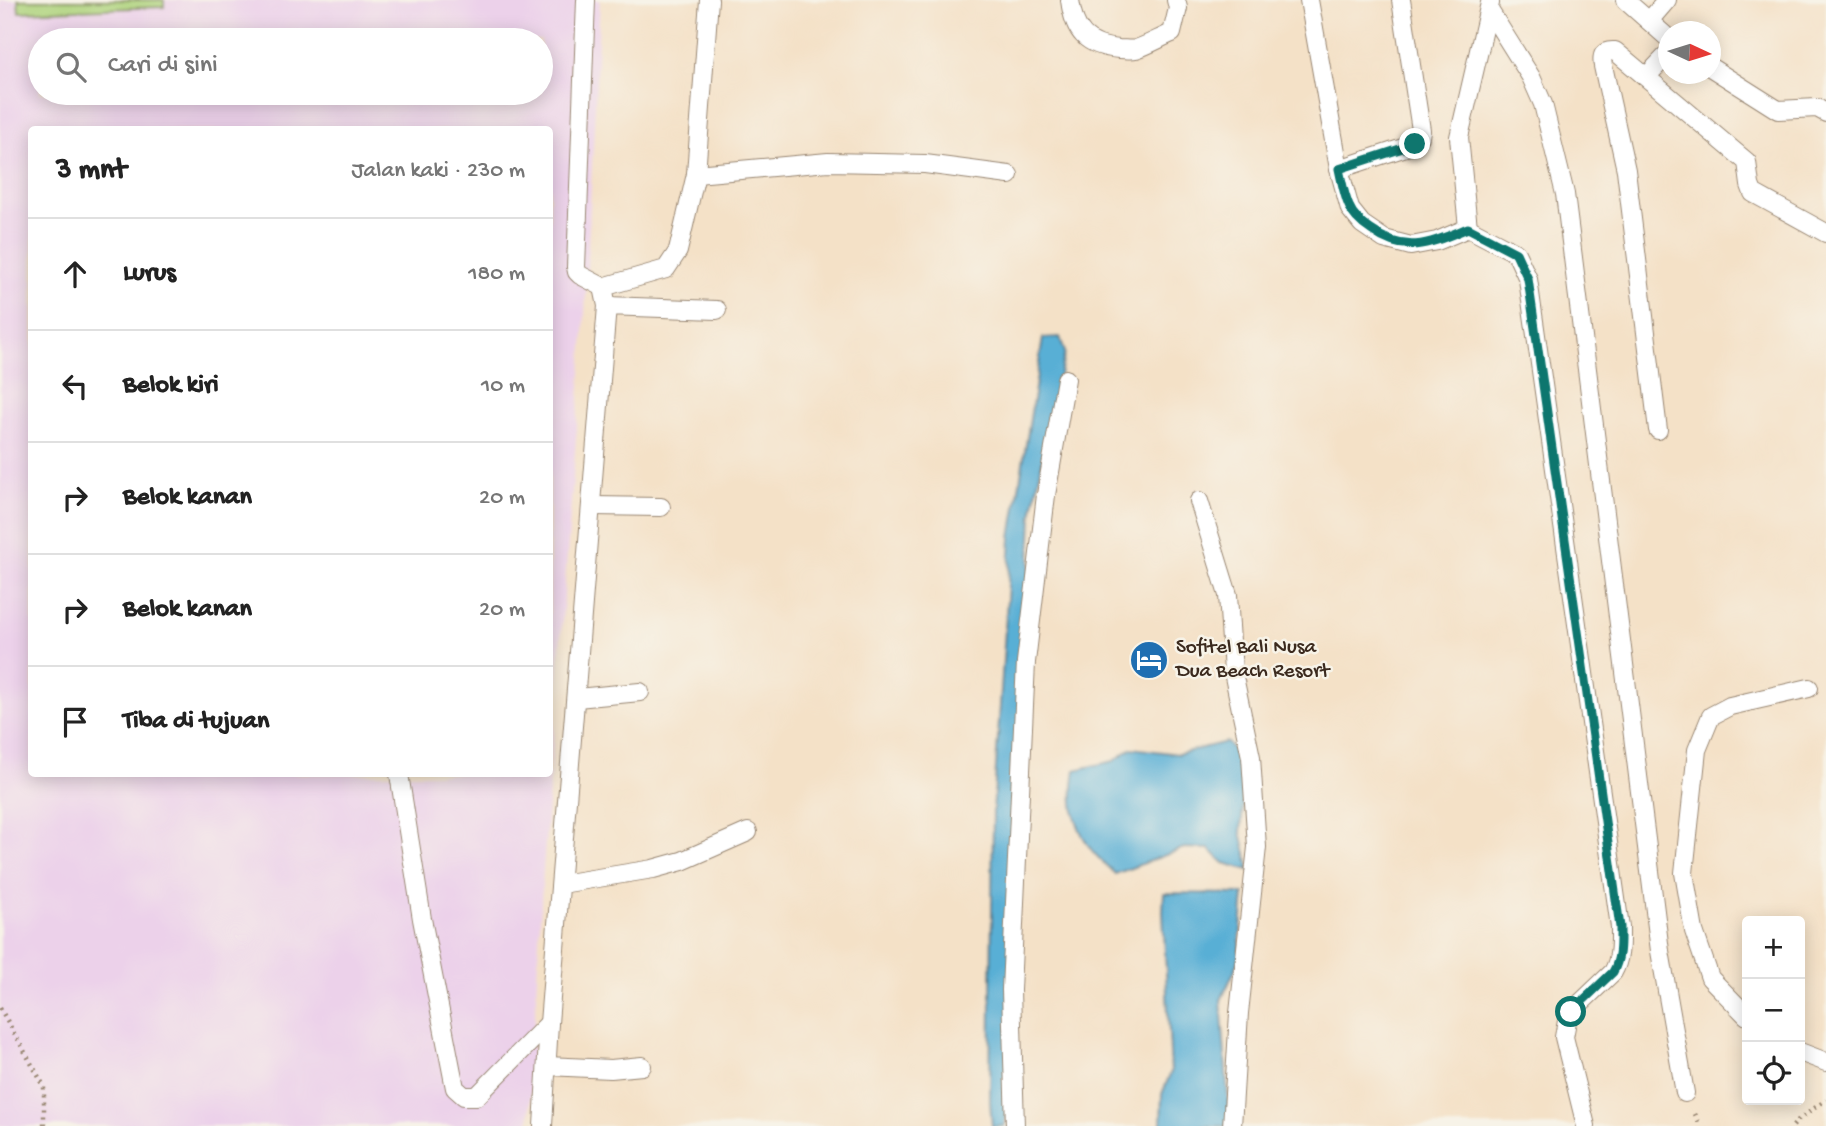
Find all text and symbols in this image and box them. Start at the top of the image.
north arrow [1658,21,1721,84]
search box [28,28,553,105]
icon: search [52,48,90,86]
text: Cari di sini [108,51,218,82]
route end [1399,128,1430,159]
text: 3 mnt [56,154,126,189]
text: Jalan kaki · 230 m [351,158,525,185]
icon: ahead [56,255,94,293]
text: Lurus [123,259,176,290]
text: 180 m [468,261,525,288]
icon: left [56,367,94,405]
text: Belok kiri [123,371,219,402]
text: 10 m [481,373,525,400]
icon: right [56,479,94,517]
text: Belok kanan [123,483,252,514]
text: 20 m [479,485,525,512]
icon: right [56,591,94,629]
text: Belok kanan [123,595,252,626]
text: 20 m [479,597,525,624]
place label: Sofitel Bali Nusa Dua Beach Resort [1174,636,1332,685]
hotel icon: Sofitel Bali Nusa Dua Beach Resort [1128,639,1170,681]
icon: arrive [56,703,94,741]
text: Tiba di tujuan [123,707,269,738]
map controls [1742,916,1805,1105]
button: + [1742,916,1805,979]
button: − [1742,979,1805,1042]
route start [1555,996,1586,1027]
button: locate [1742,1042,1805,1105]

